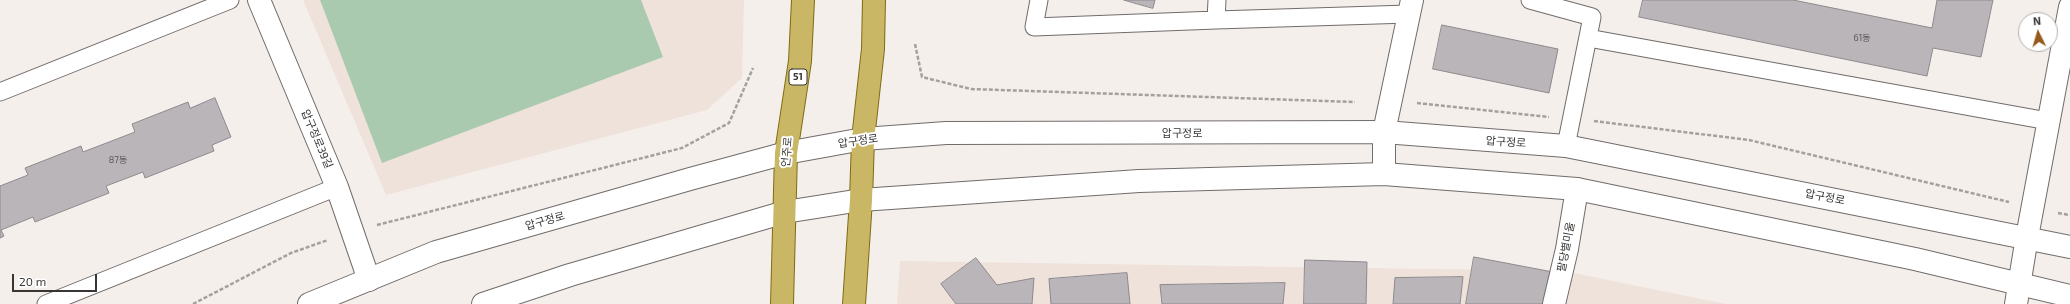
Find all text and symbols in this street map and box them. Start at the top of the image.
north arrow [2018,12,2058,52]
text: N [2032,14,2042,27]
house number: 61동 [1853,33,1871,43]
road number: 51 [789,69,807,85]
street label: 압구정로39길 [299,107,335,171]
street label: 압구정로 [1162,126,1202,140]
street label: 압구정로 [837,132,879,150]
street label: 압구정로 [1485,134,1527,150]
street label: 언주로 [779,136,795,168]
house number: 87동 [109,155,127,165]
street label: 압구정로 [1804,187,1846,207]
street label: 압구정로 [524,209,566,233]
street label: 팔당별미울 [1555,221,1577,273]
scale bar [14,266,99,292]
text: 20 m [19,274,46,288]

